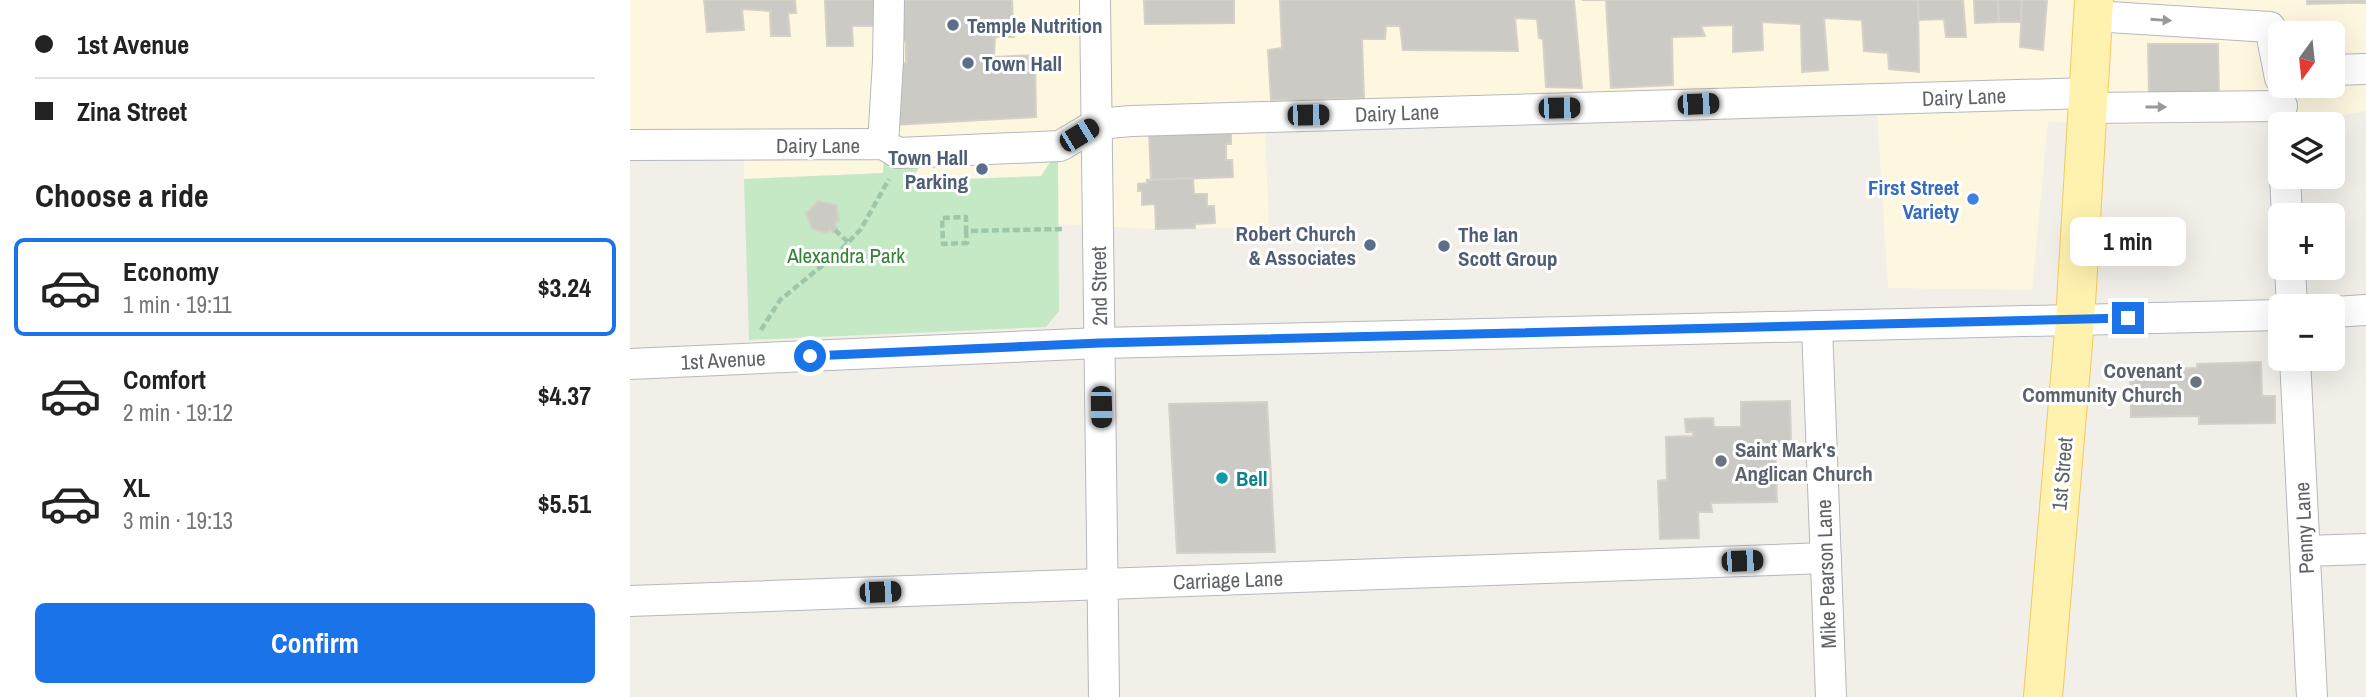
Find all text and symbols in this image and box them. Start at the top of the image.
place label: Temple Nutrition [967,11,1103,40]
one-way arrow [2150,15,2172,26]
marker: Temple Nutrition [945,17,961,33]
north arrow [2268,21,2345,98]
map controls [2268,21,2345,371]
text: 1st Avenue [77,27,189,62]
place label: Town Hall [982,49,1062,78]
marker: Town Hall [960,55,976,71]
street label: Dairy Lane [1921,81,2007,113]
car [1677,93,1720,115]
text: Zina Street [77,94,187,129]
street label: Dairy Lane [1354,97,1440,129]
car [1538,97,1581,119]
one-way arrow [2145,102,2167,113]
car [1287,104,1330,126]
button: layers [2268,112,2345,189]
car [1056,115,1103,155]
street label: Dairy Lane [776,131,860,160]
place label: Town Hall Parking [888,143,968,196]
marker: Town Hall Parking [974,161,990,177]
place label: First Street Variety [1868,173,1959,226]
text: Choose a ride [35,174,209,217]
marker: First Street Variety [1965,191,1981,207]
button: + [2268,203,2345,280]
callout: 1 min [2070,216,2186,266]
place label: Robert Church & Associates [1235,219,1356,272]
place label: The Ian Scott Group [1458,220,1558,273]
text: 1 min [2103,226,2153,257]
marker: Robert Church & Associates [1362,237,1378,253]
marker: The Ian Scott Group [1436,238,1452,254]
park label: Alexandra Park [786,241,905,270]
street label: 2nd Street [1084,246,1114,326]
text: Economy [123,254,219,289]
icon: car [39,256,102,319]
text: $3.24 [538,270,591,305]
text: 1 min · 19:11 [123,289,232,320]
button: − [2268,294,2345,371]
route end [2112,302,2144,334]
route start [794,340,826,372]
street label: 1st Avenue [680,343,766,377]
place label: Covenant Community Church [2022,356,2182,409]
text: Comfort [123,362,206,397]
icon: car [39,364,102,427]
marker: Covenant Community Church [2188,374,2204,390]
text: $4.37 [538,378,591,413]
car [1091,386,1112,428]
text: 2 min · 19:12 [123,397,233,428]
place label: Saint Mark's Anglican Church [1735,435,1873,488]
street label: 1st Street [2044,436,2080,512]
marker: Saint Mark's Anglican Church [1713,453,1729,469]
place label: Bell [1236,464,1268,493]
text: XL [123,470,150,505]
marker: Bell [1214,470,1230,486]
icon: car [39,472,102,535]
street label: Penny Lane [2287,481,2321,575]
text: $5.51 [538,486,591,521]
street label: Mike Pearson Lane [1809,499,1843,649]
text: 3 min · 19:13 [123,505,233,536]
car [1721,550,1764,572]
street label: Carriage Lane [1172,564,1284,596]
car [859,581,902,603]
button: Confirm [35,603,595,683]

